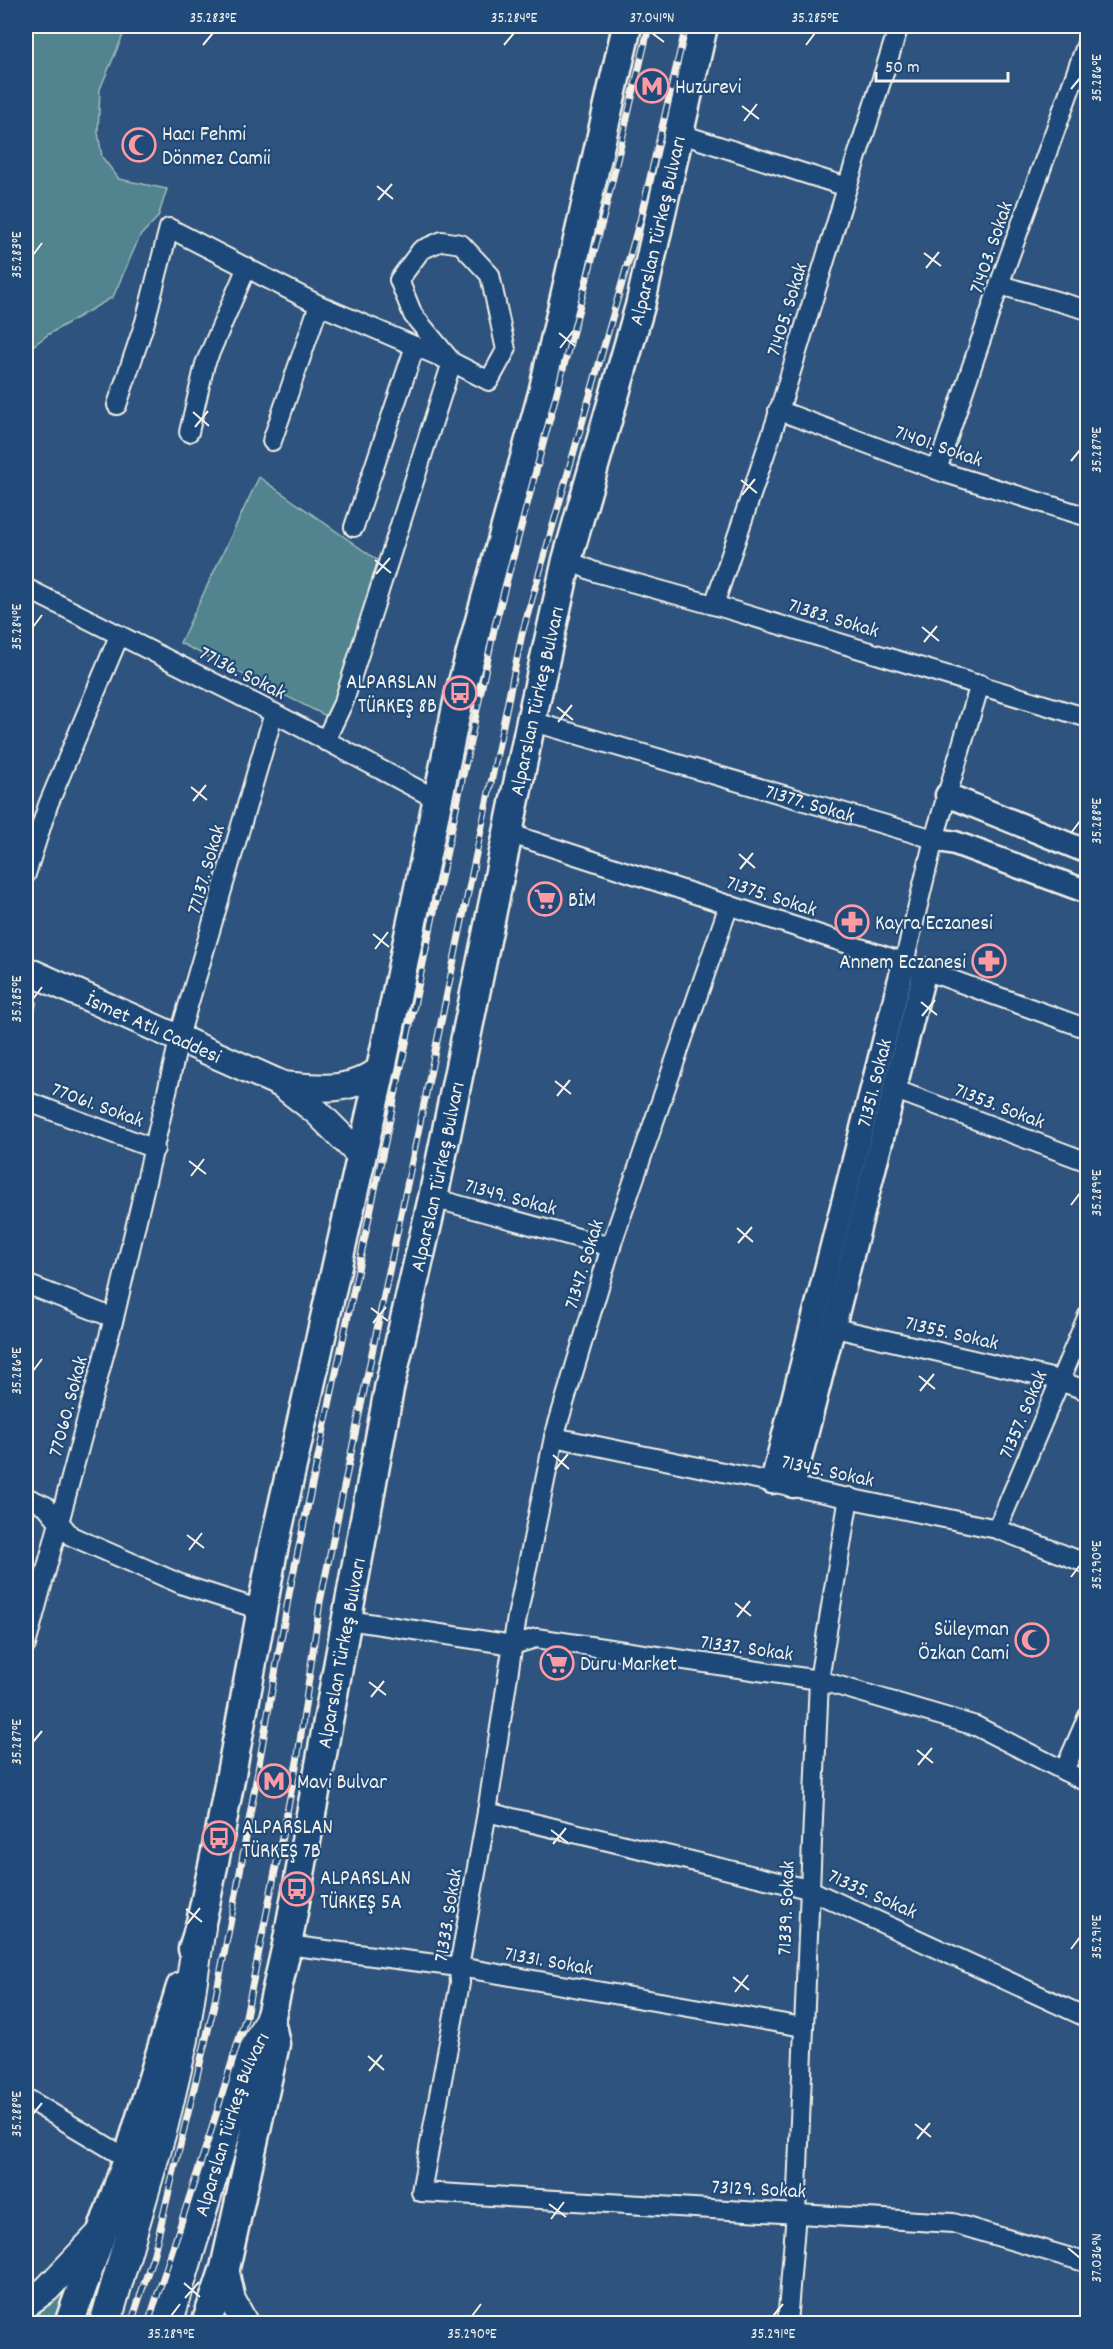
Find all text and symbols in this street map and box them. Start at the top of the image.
text: 35.283°E [190,8,237,30]
text: 35.284°E [491,8,537,30]
text: 37.041°N [630,8,674,30]
text: 35.285°E [791,8,839,30]
scale bar [876,45,1008,83]
text: 35.286°E [1087,54,1109,102]
text: 50 m [885,56,920,81]
metro station icon: Huzurevi [634,68,670,104]
place label: Huzurevi [675,74,742,104]
place label: Hacı Fehmi Dönmez Camii [162,121,271,175]
mosque icon: Hacı Fehmi Dönmez Camii [121,127,157,163]
street label: Alparslan Türkeş Bulvarı [623,133,696,329]
street label: 71403. Sokak [963,198,1023,298]
text: 35.283°E [7,231,29,278]
street label: 71405. Sokak [760,259,817,360]
street label: 71401. Sokak [890,419,986,477]
text: 35.287°E [1087,427,1109,473]
street label: 71383. Sokak [784,592,882,648]
text: 35.284°E [7,604,29,650]
street label: Alparslan Türkeş Bulvarı [504,604,574,799]
street label: 77136. Sokak [193,640,290,709]
place label: ALPARSLAN TÜRKEŞ 8B [346,669,437,723]
bus stop icon: ALPARSLAN TÜRKEŞ 8B [442,675,478,711]
street label: 71377. Sokak [761,778,858,833]
text: 35.288°E [1087,798,1109,844]
street label: 77137. Sokak [181,821,235,918]
street label: 71375. Sokak [722,869,820,927]
supermarket icon: BİM [527,881,563,917]
place label: BİM [568,887,596,917]
pharmacy icon: Kayra Eczanesi [834,904,870,940]
place label: Kayra Eczanesi [875,910,993,940]
pharmacy icon: Annem Eczanesi [971,943,1007,979]
place label: Annem Eczanesi [839,949,966,979]
text: 35.285°E [7,975,29,1023]
street label: İsmet Atlı Caddesi [80,986,225,1073]
street label: 71351. Sokak [851,1036,902,1131]
street label: 77061. Sokak [47,1076,147,1137]
street label: 71353. Sokak [949,1077,1049,1139]
street label: Alparslan Türkeş Bulvarı [404,1080,474,1275]
text: 35.289°E [1087,1169,1109,1217]
street label: 71349. Sokak [461,1172,560,1226]
street label: 71347. Sokak [558,1216,614,1314]
street label: 71355. Sokak [901,1310,1001,1360]
text: 35.286°E [7,1347,29,1395]
street label: 77060. Sokak [42,1353,98,1461]
street label: 71357. Sokak [993,1366,1057,1464]
street label: 71345. Sokak [778,1448,877,1497]
text: 35.290°E [1087,1540,1109,1590]
street label: Alparslan Türkeş Bulvarı [311,1556,376,1751]
place label: Süleyman Özkan Cami [918,1616,1009,1670]
mosque icon: Süleyman Özkan Cami [1014,1622,1050,1658]
street label: 71337. Sokak [698,1629,795,1671]
supermarket icon: Duru Market [539,1645,575,1681]
place label: Duru Market [580,1651,677,1681]
text: 35.287°E [7,1719,29,1765]
metro station icon: Mavi Bulvar [256,1763,292,1799]
place label: Mavi Bulvar [297,1769,387,1799]
place label: ALPARSLAN TÜRKEŞ 7B [242,1814,333,1868]
bus stop icon: ALPARSLAN TÜRKEŞ 7B [201,1820,237,1856]
street label: 71339. Sokak [771,1860,805,1956]
street label: 71335. Sokak [822,1863,921,1929]
place label: ALPARSLAN TÜRKEŞ 5A [320,1865,411,1919]
street label: 71333. Sokak [428,1866,472,1965]
bus stop icon: ALPARSLAN TÜRKEŞ 5A [279,1871,315,1907]
text: 35.291°E [1087,1915,1109,1959]
street label: 71331. Sokak [502,1940,595,1986]
street label: Alparslan Türkeş Bulvarı [188,2028,279,2221]
text: 35.288°E [7,2091,29,2137]
street label: 73129. Sokak [711,2174,807,2208]
text: 37.036°N [1087,2233,1109,2283]
text: 35.289°E [147,2324,195,2346]
text: 35.290°E [447,2324,497,2346]
text: 35.291°E [751,2324,795,2346]

